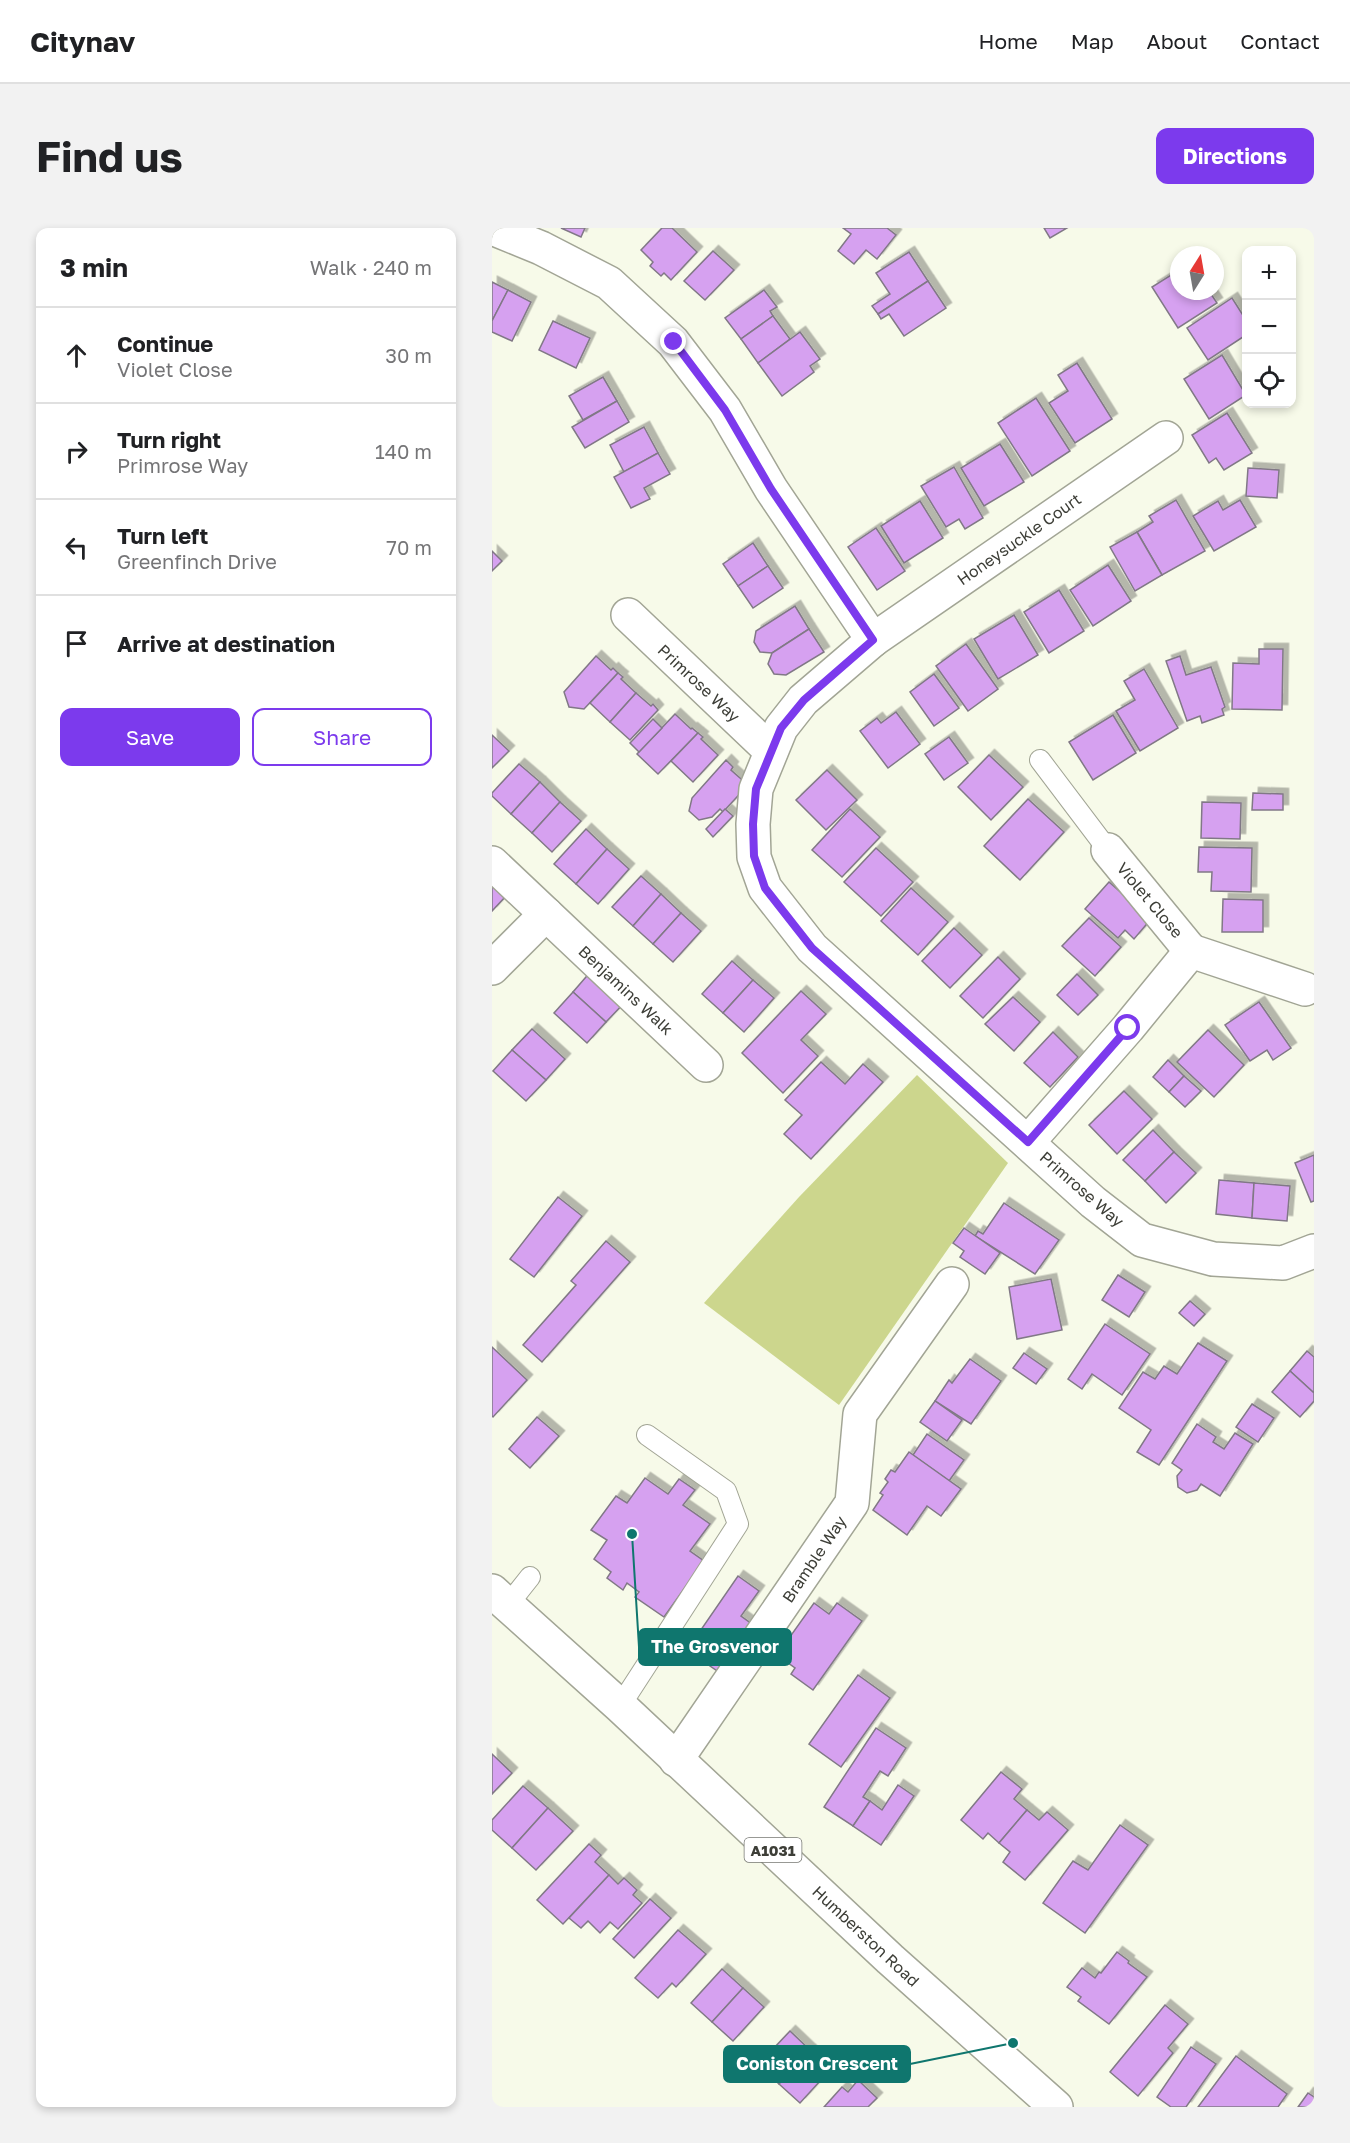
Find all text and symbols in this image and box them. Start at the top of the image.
text: Citynav [30,25,135,58]
text: Home [978,28,1038,54]
text: Map [1071,28,1114,54]
text: About [1147,28,1207,54]
text: Contact [1240,28,1320,54]
button: Directions [1156,128,1314,184]
text: Find us [36,131,183,181]
north arrow [1170,246,1224,300]
map controls [1242,246,1296,408]
button: + [1242,246,1296,300]
text: 3 min [60,252,128,283]
text: Walk · 240 m [310,255,432,279]
button: − [1242,300,1296,354]
route end [660,328,686,354]
text: Continue [117,330,213,357]
icon: ahead [60,339,93,372]
text: 30 m [385,343,432,367]
button: locate [1242,354,1296,408]
text: Violet Close [117,357,233,381]
text: Turn right [117,426,221,453]
icon: right [60,435,93,468]
text: 140 m [375,439,432,463]
text: Primrose Way [117,453,248,477]
street label: Honeysuckle Court [953,489,1085,589]
text: Turn left [117,522,208,549]
icon: left [60,531,93,564]
text: 70 m [386,535,432,559]
text: Greenfinch Drive [117,549,277,573]
icon: arrive [60,627,93,660]
text: Arrive at destination [117,630,335,657]
street label: Primrose Way [654,640,744,726]
button: Save [60,708,240,766]
button: Share [252,708,432,766]
street label: Violet Close [1113,858,1187,942]
street label: Benjamins Walk [575,941,677,1039]
route start [1114,1014,1140,1040]
street label: Primrose Way [1036,1147,1128,1231]
street label: Bramble Way [778,1512,850,1606]
callout: The Grosvenor [639,1629,791,1665]
text: The Grosvenor [651,1635,779,1657]
road number: A1031 [744,1838,802,1862]
street label: Humberston Road [808,1881,924,1991]
callout: Coniston Crescent [724,2046,910,2082]
text: Coniston Crescent [736,2052,898,2074]

